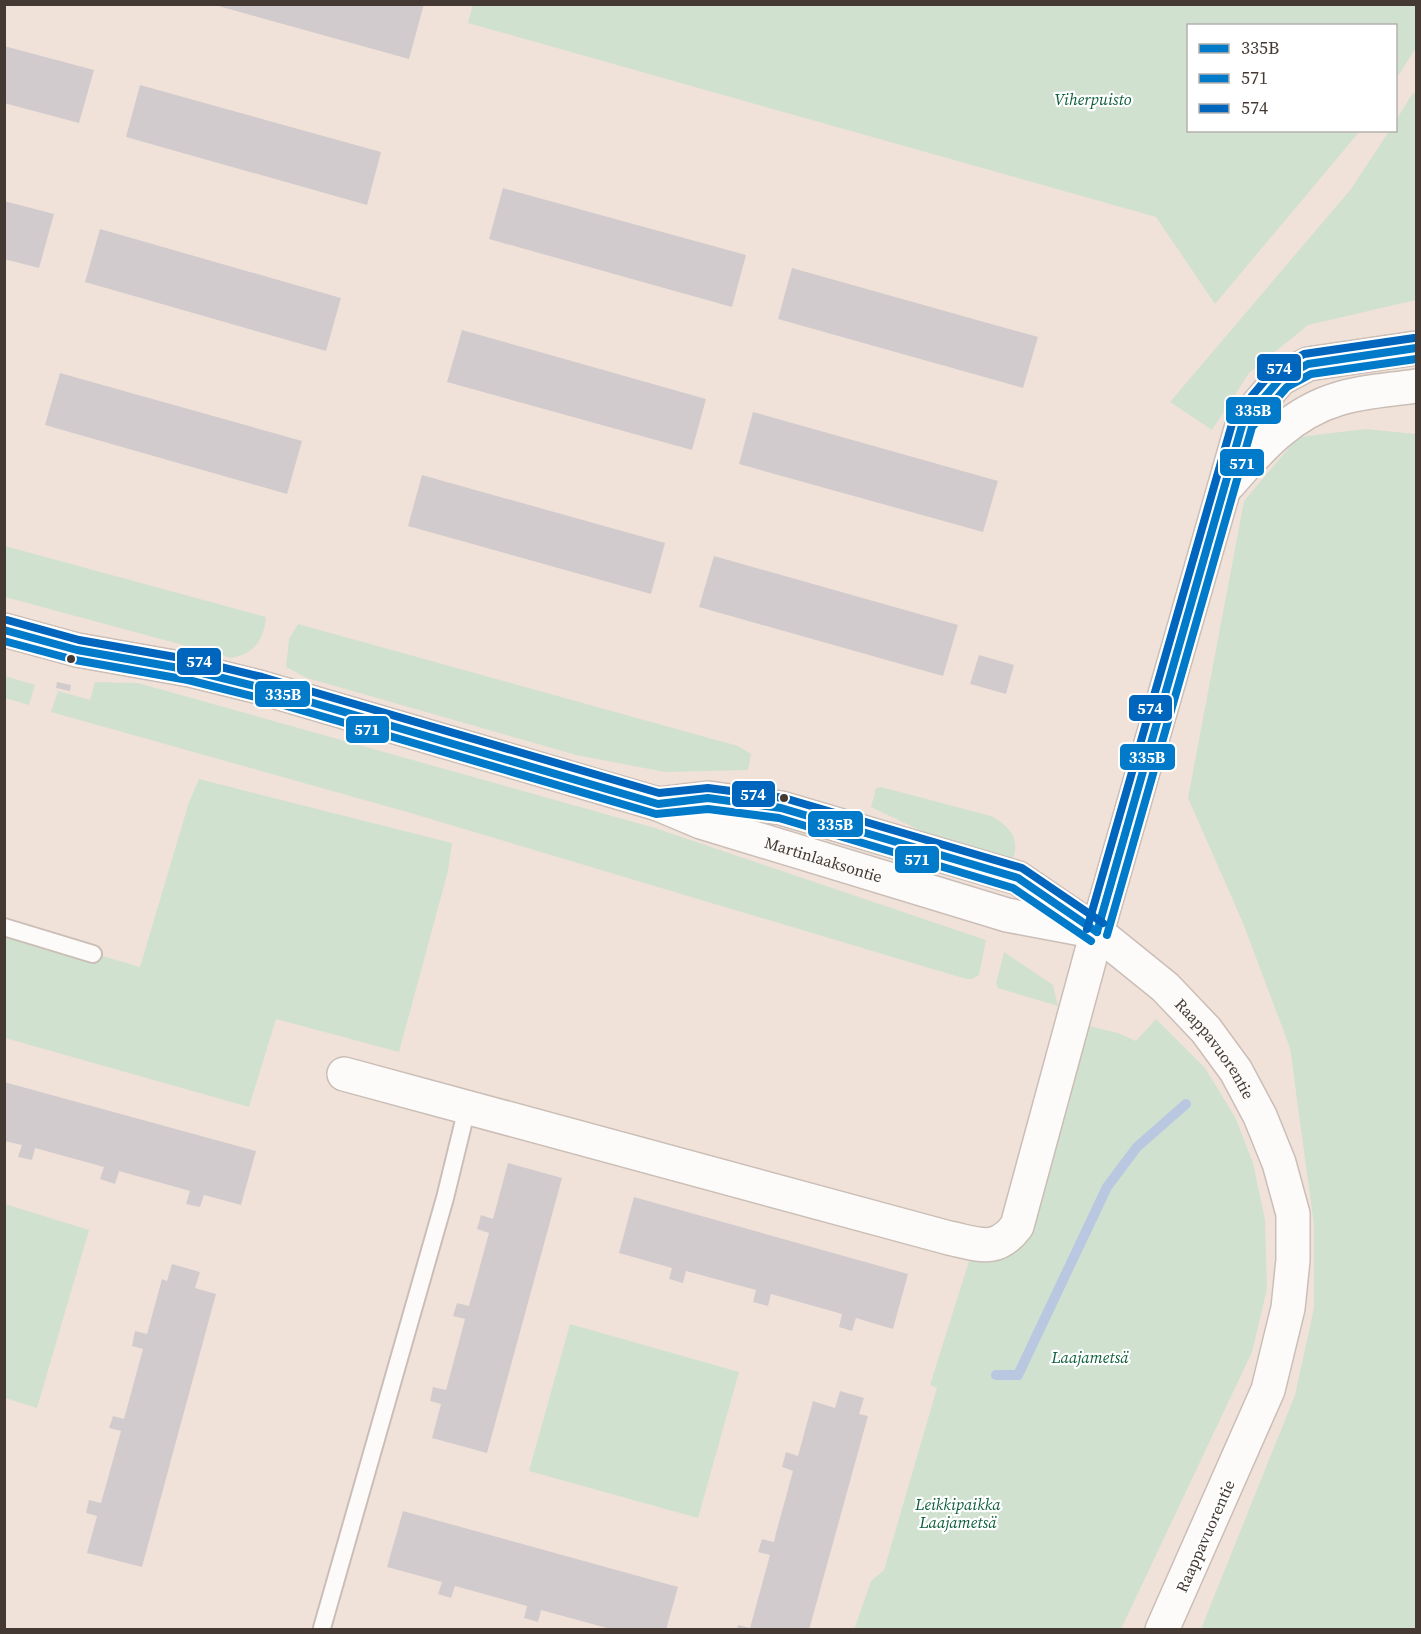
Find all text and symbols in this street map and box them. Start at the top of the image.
legend [1187,24,1397,132]
text: 335B [1241,35,1279,60]
text: 571 [1241,65,1268,90]
park label: Viherpuisto [1054,88,1132,110]
text: 574 [1241,95,1268,120]
line badge: 574 [1256,353,1302,382]
text: 574 [1266,357,1292,379]
line badge: 335B [1225,396,1282,425]
text: 335B [1235,399,1272,421]
line badge: 571 [1219,448,1265,477]
text: 571 [1229,452,1255,474]
line badge: 574 [176,647,222,676]
text: 574 [186,650,212,672]
unlabelled marker [65,653,77,665]
line badge: 335B [254,680,311,708]
text: 335B [265,683,302,705]
line badge: 574 [1128,694,1173,722]
text: 574 [1137,697,1163,719]
line badge: 571 [345,715,390,744]
text: 571 [354,718,380,740]
line badge: 335B [1119,743,1176,771]
text: 335B [1129,746,1166,768]
line badge: 574 [731,780,776,808]
text: 574 [740,783,766,805]
unlabelled marker [778,792,790,804]
line badge: 335B [807,810,864,838]
text: 335B [817,813,854,835]
street label: Martinlaaksontie [762,831,885,888]
line badge: 571 [894,845,940,874]
text: 571 [904,848,930,870]
street label: Raappavuorentie [1170,993,1260,1103]
park label: Laajametsä [1050,1346,1129,1368]
street label: Raappavuorentie [1170,1476,1240,1596]
park label: Leikkipaikka Laajametsä [914,1493,1001,1533]

